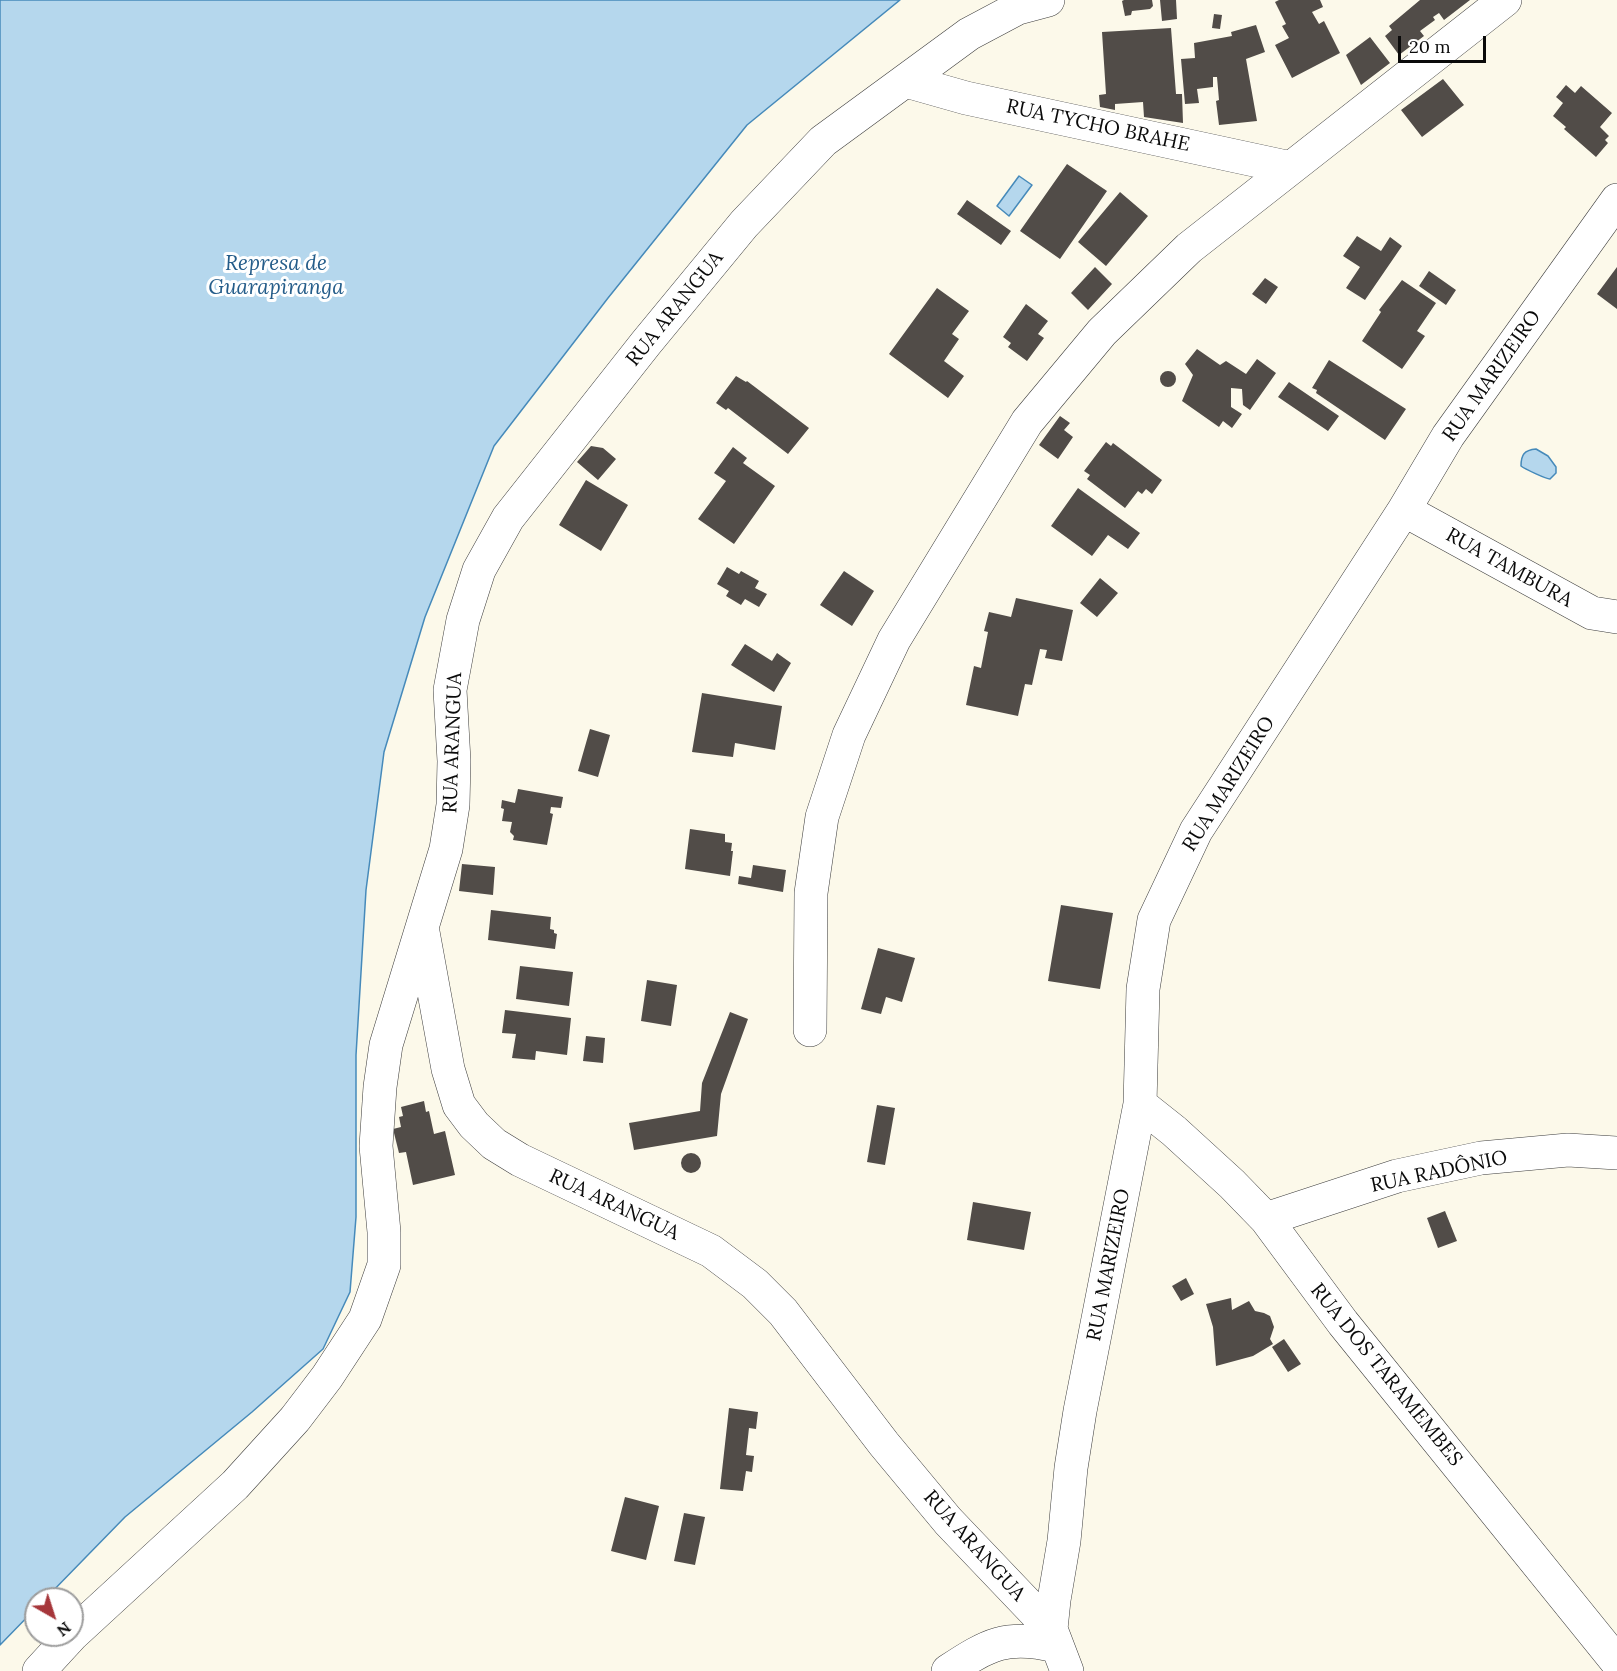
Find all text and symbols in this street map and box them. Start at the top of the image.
scale bar [1401,24,1490,62]
text: 20 m [1409,35,1451,58]
street label: RUA TYCHO BRAHE [1004,95,1192,157]
street label: RUA ARANGUA [621,247,729,371]
water label: Represa de Guarapiranga [208,251,344,301]
street label: RUA MARIZEIRO [1438,306,1546,446]
street label: RUA TAMBURA [1441,523,1577,613]
street label: RUA ARANGUA [439,672,467,814]
street label: RUA MARIZEIRO [1178,712,1280,856]
street label: RUA RADÔNIO [1368,1146,1510,1198]
street label: RUA ARANGUA [545,1164,683,1246]
street label: RUA MARIZEIRO [1082,1187,1136,1343]
street label: RUA DOS TARAMEMBES [1305,1279,1467,1471]
street label: RUA ARANGUA [918,1486,1030,1606]
north arrow [24,1587,84,1647]
text: N [53,1618,75,1641]

